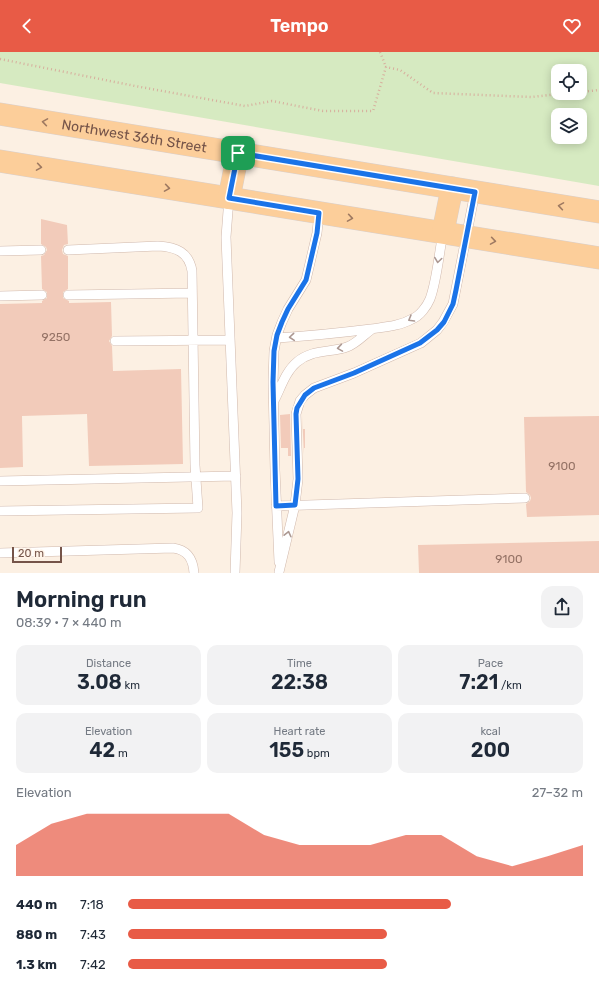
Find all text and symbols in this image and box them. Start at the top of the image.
icon: back [16,15,38,37]
text: Tempo [270,15,329,37]
icon: heart [561,15,583,37]
map controls [551,64,587,144]
button: locate [551,64,587,100]
button: layers [551,108,587,144]
street label: Northwest 36th Street [60,116,209,156]
one-way arrow [42,118,48,126]
pin [221,136,255,170]
icon: arrive [227,142,249,164]
one-way arrow [35,162,42,171]
one-way arrow [164,183,170,192]
one-way arrow [557,202,564,211]
one-way arrow [347,213,353,222]
one-way arrow [489,236,496,245]
one-way arrow [434,257,443,264]
one-way arrow [408,315,415,322]
house number: 9250 [42,330,70,344]
one-way arrow [289,333,295,342]
one-way arrow [337,343,343,352]
house number: 9100 [548,459,576,473]
one-way arrow [284,531,292,538]
scale bar [12,545,62,564]
text: 20 m [18,547,44,560]
house number: 9100 [495,552,523,566]
text: Morning run [16,586,147,613]
button: share [541,586,583,628]
text: 08:39 · 7 × 440 m [16,615,121,630]
text: Distance [86,657,131,670]
text: Time [287,657,312,670]
text: Pace [478,657,503,670]
text: 3.08 [77,670,122,694]
text: 22:38 [271,670,328,694]
text: 7:21 [459,670,498,694]
text: km [122,679,140,692]
text: /km [498,679,522,692]
text: Elevation [85,725,132,738]
text: Heart rate [274,725,325,738]
text: kcal [480,725,501,738]
text: 42 [89,738,115,762]
text: 155 [269,738,304,762]
text: 200 [471,738,510,762]
text: m [115,747,128,760]
text: bpm [304,747,330,760]
text: Elevation [16,785,72,800]
text: 27–32 m [532,785,583,800]
text: 440 m [16,897,57,912]
text: 7:18 [80,897,104,912]
text: 880 m [16,927,57,942]
text: 7:43 [80,927,106,942]
text: 1.3 km [16,957,57,972]
text: 7:42 [80,957,106,972]

